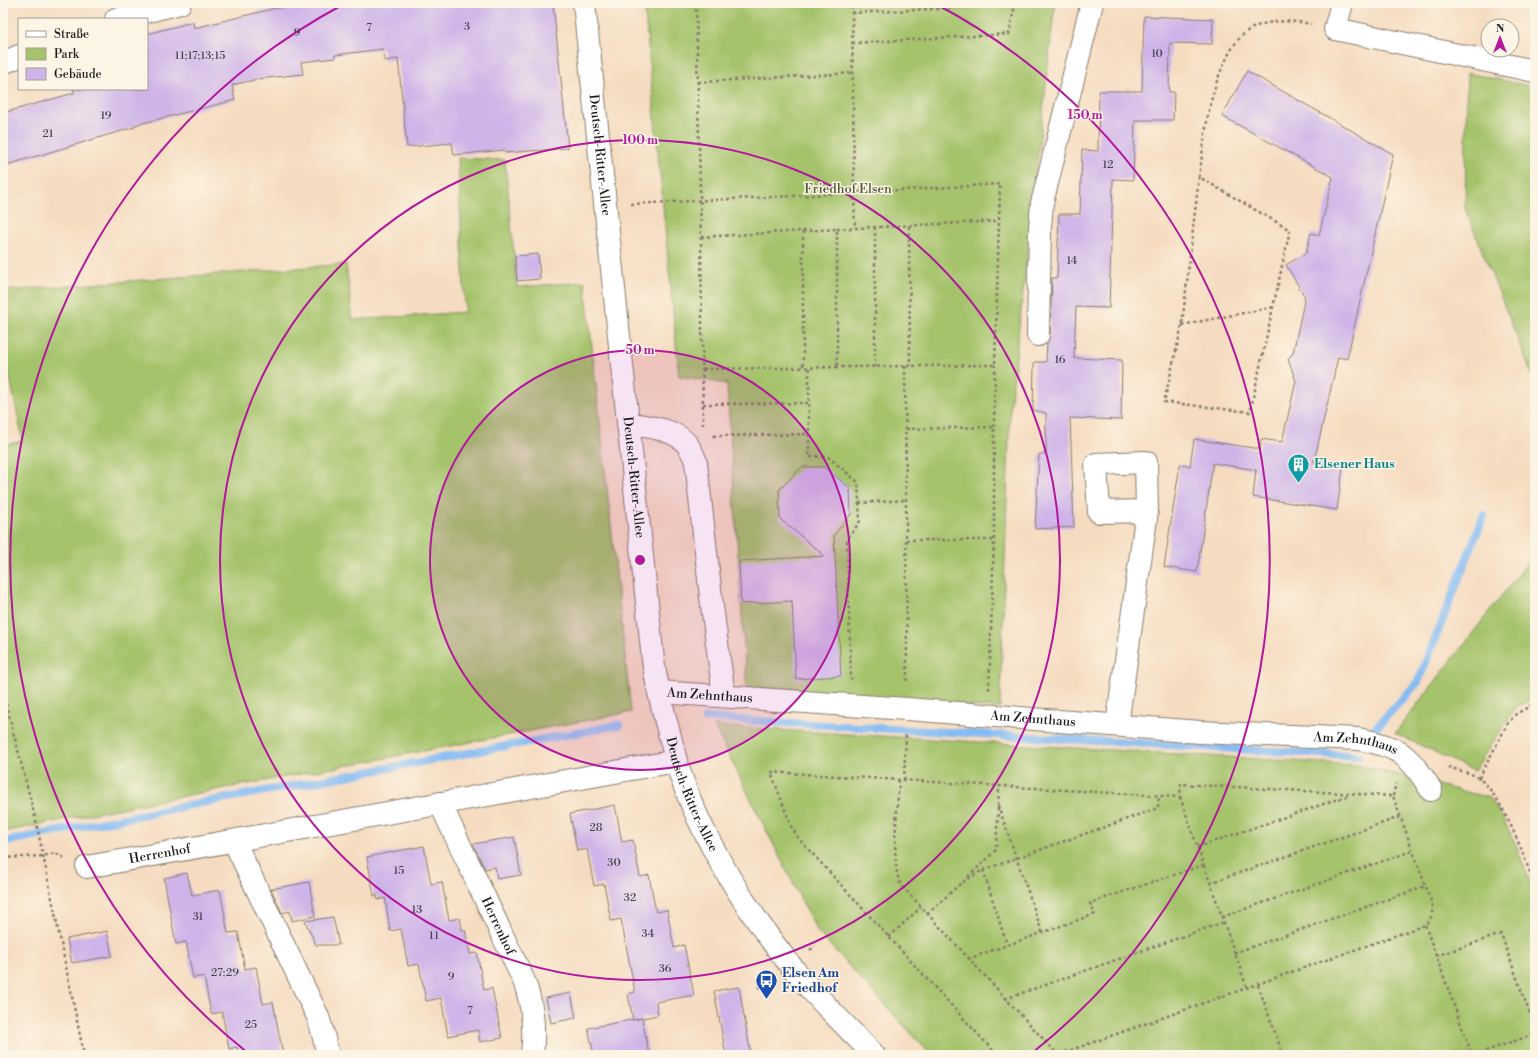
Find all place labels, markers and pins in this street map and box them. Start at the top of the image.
building icon: Elsener Haus [1285,451,1311,484]
place label: Elsener Haus [1314,456,1395,472]
centre of rings [633,553,647,567]
place label: Elsen Am Friedhof [782,965,839,996]
bus stop icon: Elsen Am Friedhof [754,967,780,1000]

